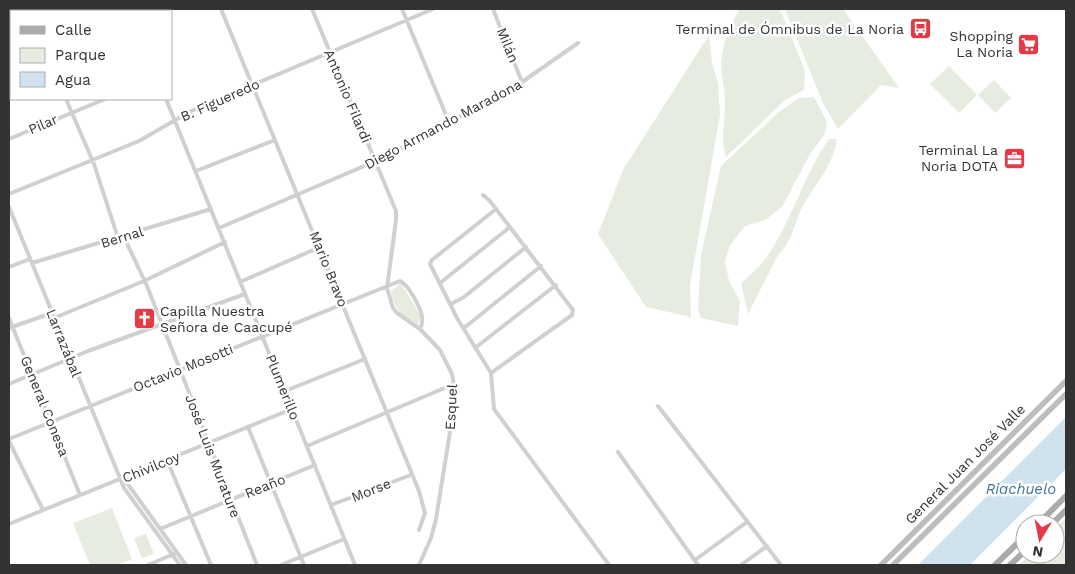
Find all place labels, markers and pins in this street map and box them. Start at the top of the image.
bus stop icon: Terminal de Ómnibus de La Noria [908,17,932,41]
place label: Terminal de Ómnibus de La Noria [675,21,904,37]
place label: Shopping La Noria [950,28,1014,60]
supermarket icon: Shopping La Noria [1017,32,1041,56]
place label: Terminal La Noria DOTA [919,142,998,174]
office icon: Terminal La Noria DOTA [1002,146,1026,170]
place label: Capilla Nuestra Señora de Caacupé [160,303,292,335]
church icon: Capilla Nuestra Señora de Caacupé [132,307,156,331]

